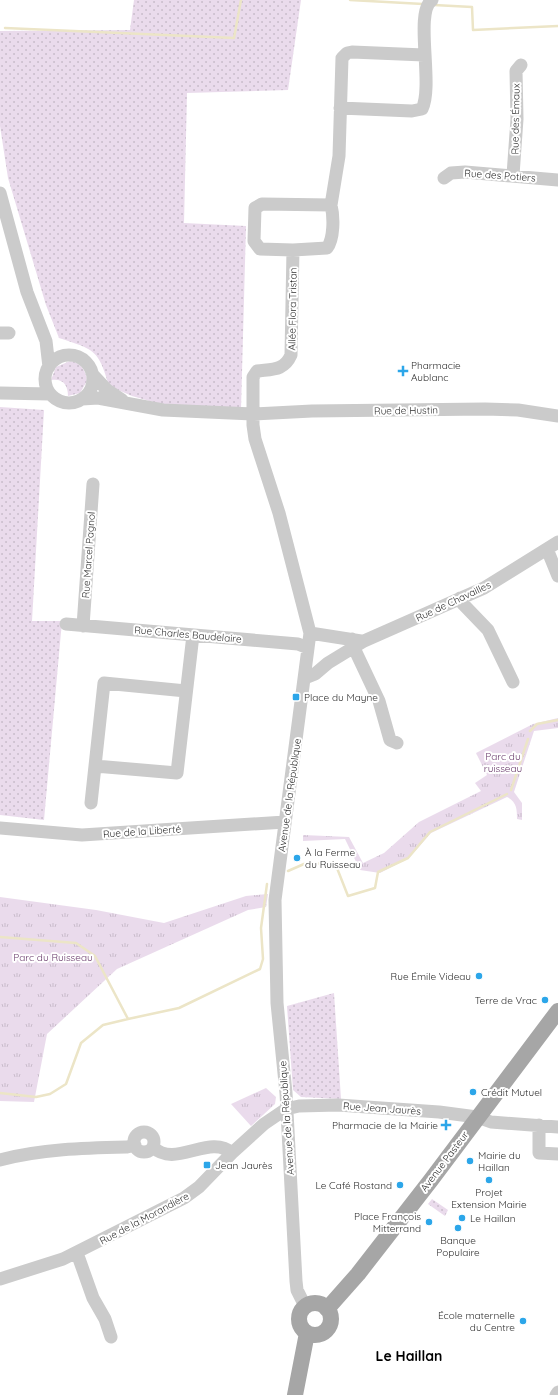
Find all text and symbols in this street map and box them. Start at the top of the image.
street label: Rue des Émaux [508,83,523,155]
street label: Rue des Potiers [464,167,536,184]
street label: Allée Flora Tristan [285,268,300,351]
place label: Pharmacie Aublanc [411,359,461,384]
marker: Pharmacie Aublanc [398,366,408,376]
street label: Rue de Hustin [374,403,438,418]
street label: Rue Marcel Pagnol [79,511,98,599]
street label: Rue de Chavailles [413,578,493,625]
street label: Rue Charles Baudelaire [134,623,243,646]
place label: Place du Mayne [304,691,378,704]
marker: Place du Mayne [291,692,301,702]
street label: Avenue de la République [275,737,304,853]
park label: Parc du ruisseau [484,750,522,775]
street label: Rue de la Liberté [103,822,182,841]
place label: À la Ferme du Ruisseau [305,846,361,871]
marker: À la Ferme du Ruisseau [292,853,302,863]
park label: Parc du Ruisseau [13,951,93,964]
place label: Rue Émile Videau [391,970,471,983]
marker: Rue Émile Videau [474,971,484,981]
place label: Terre de Vrac [475,994,537,1007]
marker: Terre de Vrac [540,995,550,1005]
street label: Avenue de la République [276,1060,297,1175]
place label: Crédit Mutuel [481,1086,542,1099]
marker: Crédit Mutuel [468,1087,478,1097]
street label: Rue Jean Jaurès [343,1099,422,1118]
place label: Pharmacie de la Mairie [332,1119,438,1132]
marker: Pharmacie de la Mairie [441,1120,451,1130]
street label: Avenue Pasteur [418,1128,471,1194]
place label: Mairie du Haillan [478,1149,521,1174]
marker: Mairie du Haillan [465,1156,475,1166]
place label: Jean Jaurès [215,1159,273,1172]
marker: Jean Jaurès [202,1160,212,1170]
marker: Projet Extension Mairie [484,1175,494,1185]
place label: Le Café Rostand [315,1179,392,1192]
marker: Le Café Rostand [395,1180,405,1190]
place label: Projet Extension Mairie [451,1186,527,1211]
street label: Rue de la Morandière [97,1189,191,1247]
place label: Place François Mitterrand [354,1210,421,1235]
place label: Le Haillan [470,1212,516,1225]
marker: Le Haillan [457,1213,467,1223]
marker: Place François Mitterrand [424,1217,434,1227]
marker: Banque Populaire [453,1223,463,1233]
place label: Banque Populaire [436,1234,480,1259]
place label: École maternelle du Centre [438,1309,515,1334]
marker: École maternelle du Centre [518,1316,528,1326]
district label: Le Haillan [376,1347,442,1365]

